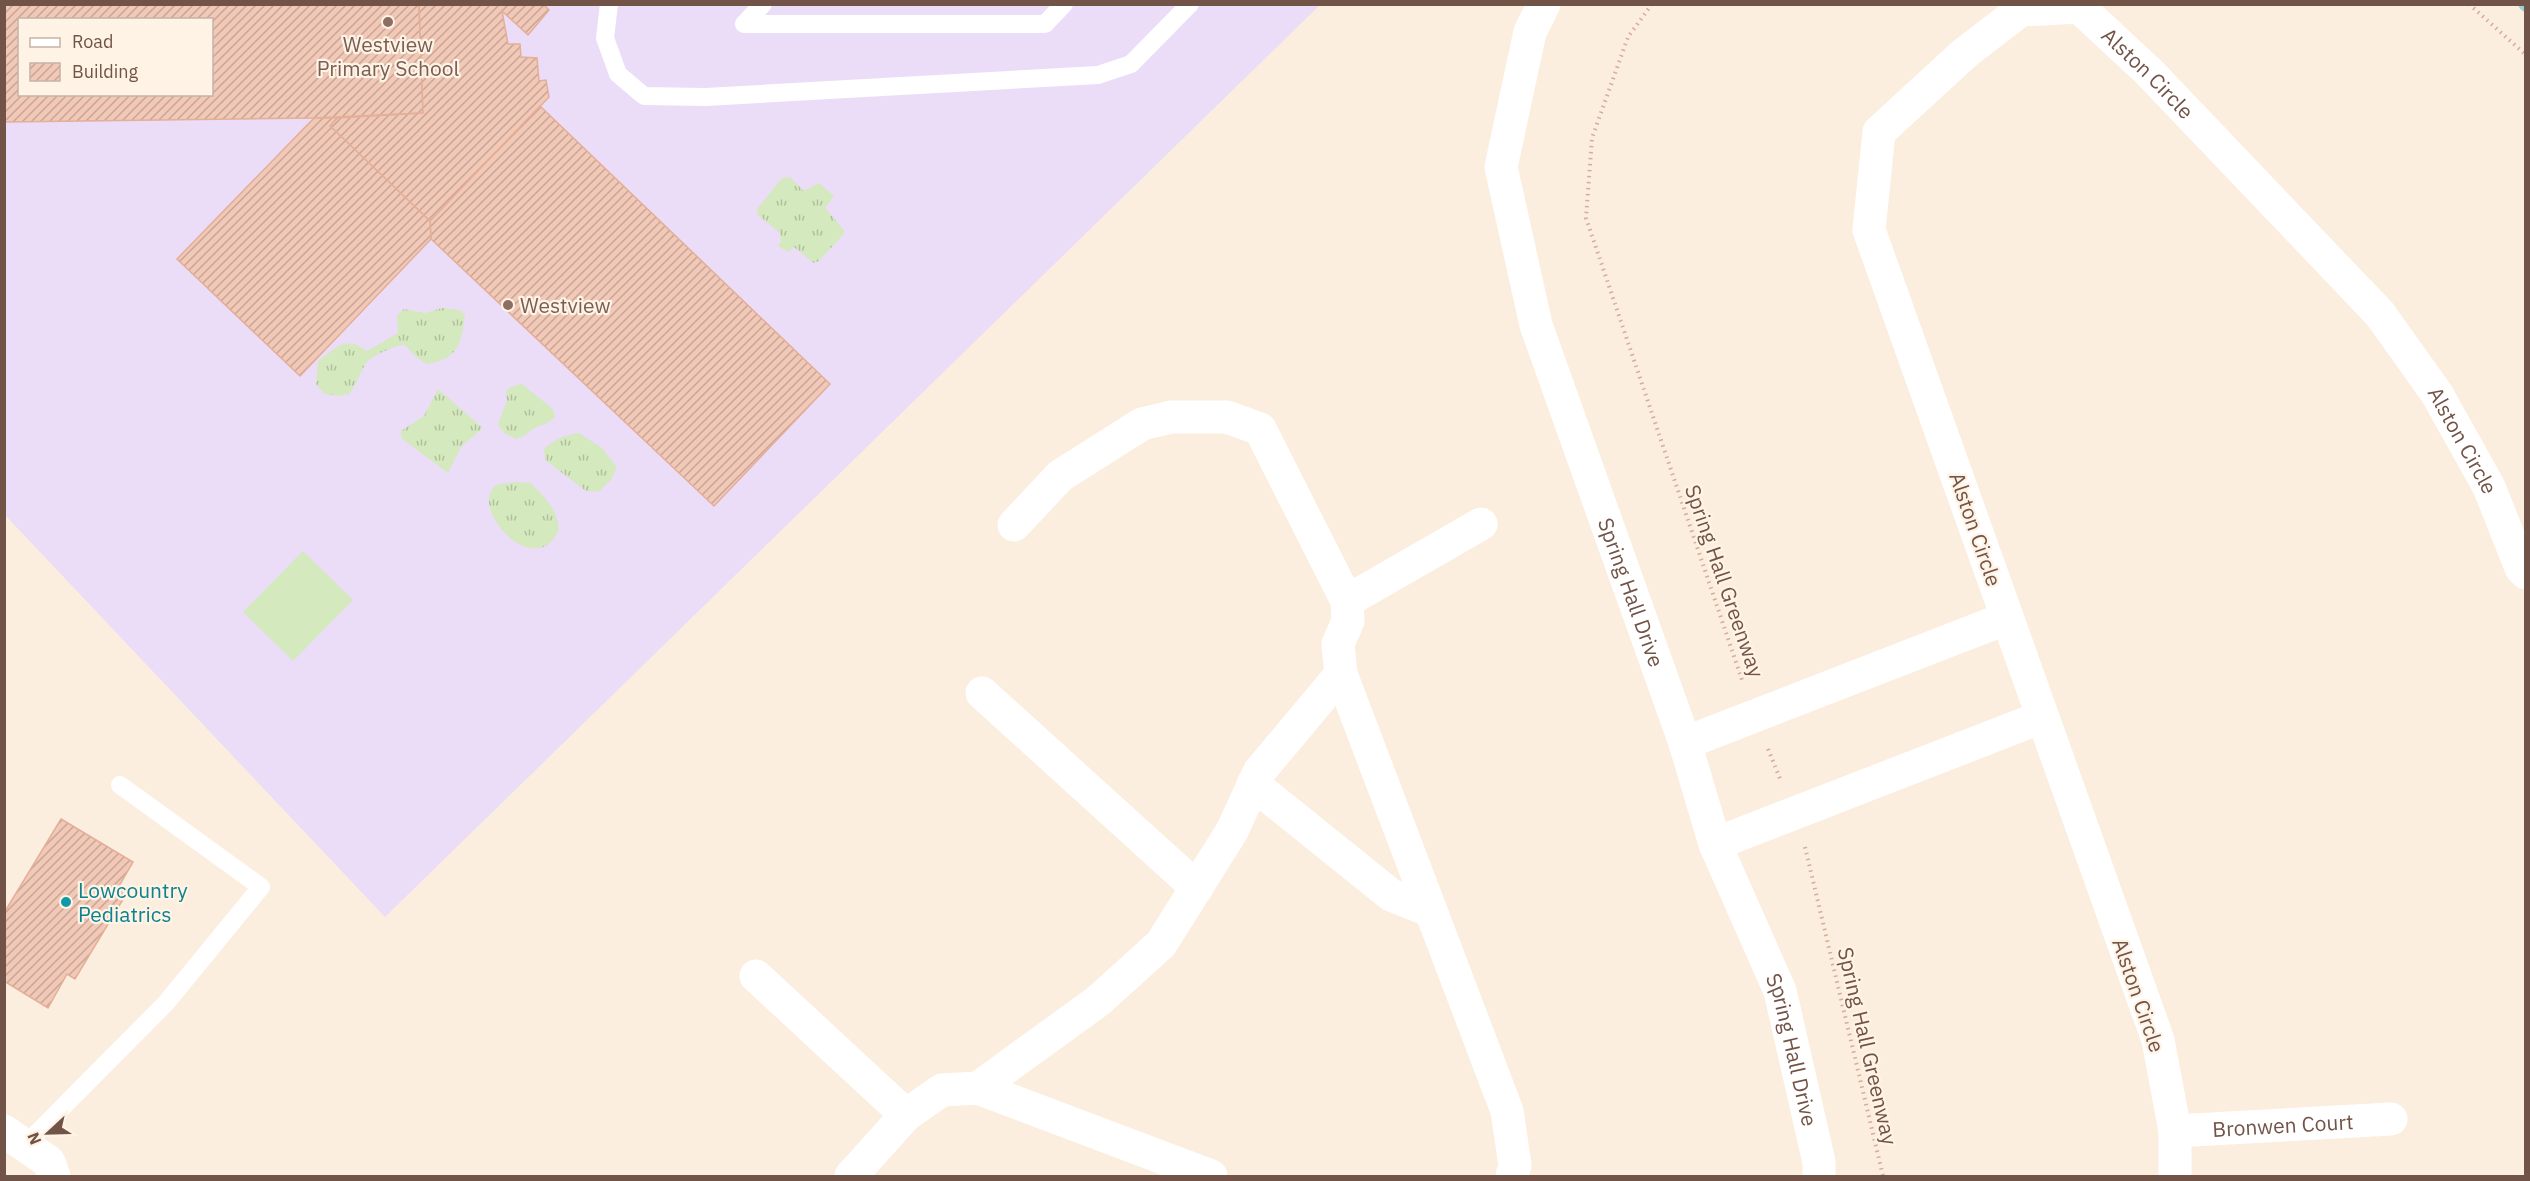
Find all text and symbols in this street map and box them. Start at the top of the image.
marker: Westview Primary School [381,15,395,29]
legend [18,18,213,96]
street label: Alston Circle [2096,21,2200,125]
text: Road [72,30,113,53]
place label: Westview Primary School [317,30,459,82]
text: Building [72,60,139,83]
place label: Westview [520,291,611,319]
marker: Westview [501,298,515,312]
street label: Alston Circle [2422,382,2504,498]
street label: Alston Circle [1943,468,2009,590]
street label: Spring Hall Greenway [1679,481,1771,682]
street label: Spring Hall Drive [1592,514,1671,671]
place label: Lowcountry Pediatrics [78,876,188,928]
marker: Lowcountry Pediatrics [59,895,73,909]
street label: Alston Circle [2106,934,2172,1056]
street label: Spring Hall Greenway [1832,944,1905,1148]
street label: Spring Hall Drive [1760,969,1824,1129]
north arrow [18,1103,78,1163]
street label: Bronwen Court [2212,1107,2354,1143]
text: N [23,1129,46,1148]

